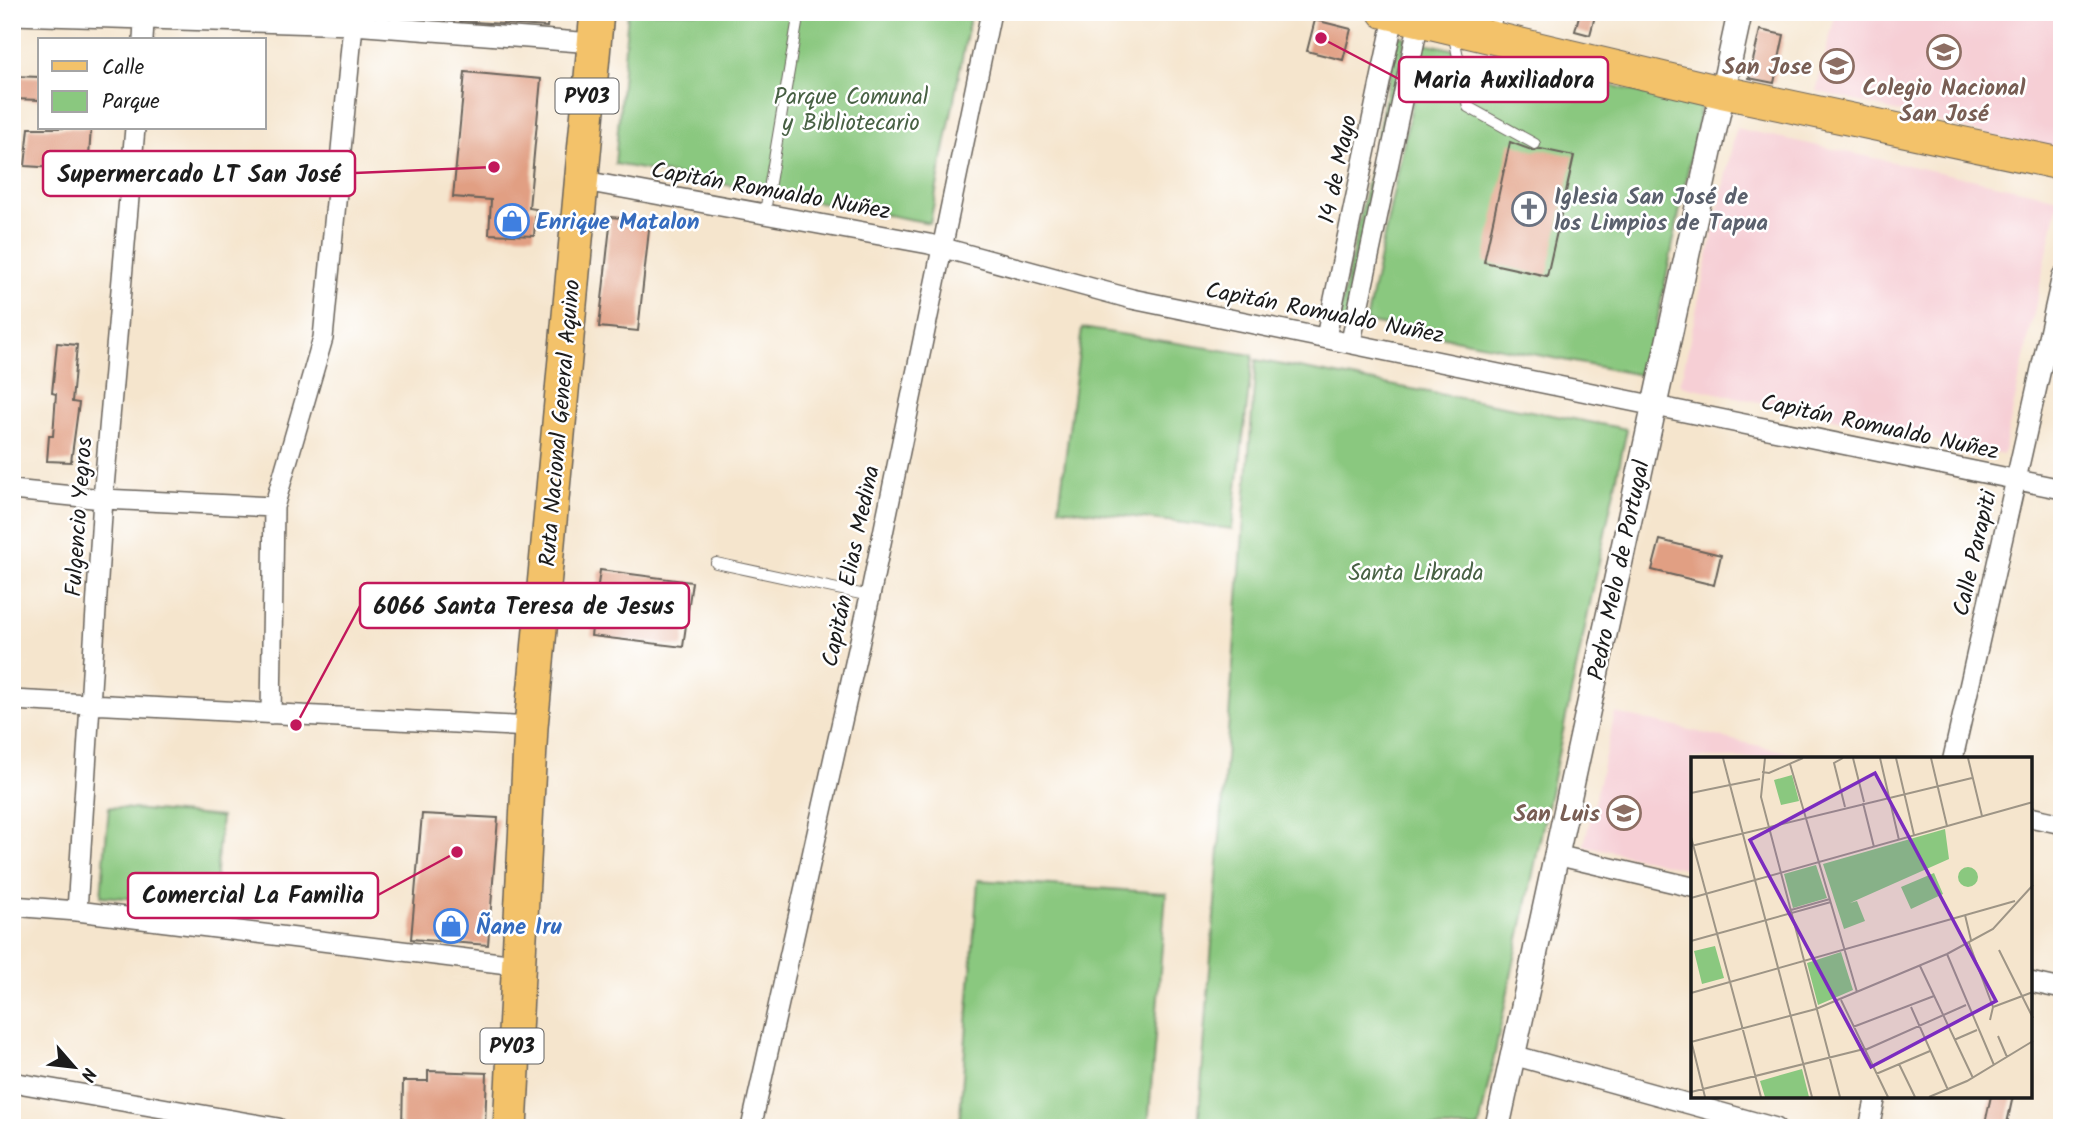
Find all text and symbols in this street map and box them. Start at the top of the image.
school or university icon: Colegio Nacional San José [1925,33,1963,71]
legend [38,38,266,130]
school or university icon: San Jose [1818,47,1856,85]
place label: San Jose [1722,50,1812,86]
text: Calle [102,52,145,85]
callout: Maria Auxiliadora [1399,57,1608,102]
text: Maria Auxiliadora [1414,62,1594,101]
place label: Colegio Nacional San José [1863,71,2026,133]
road number: PY03 [556,78,618,114]
park label: Parque Comunal y Bibliotecario [774,80,929,142]
text: Parque [102,86,160,119]
street label: 14 de Mayo [1310,112,1368,227]
callout: Supermercado LT San José [43,151,355,196]
street label: Capitán Romualdo Nuñez [648,153,893,231]
text: Supermercado LT San José [57,156,342,195]
place label: Iglesia San José de los Limpios de Tapua [1554,180,1768,242]
church icon: Iglesia San José de los Limpios de Tapua [1510,190,1548,228]
shop icon: Enrique Matalon [493,202,531,240]
place label: Enrique Matalon [536,205,700,241]
street label: Capitán Romualdo Nuñez [1202,273,1447,355]
street label: Ruta Nacional General Aquino [531,278,591,568]
street label: Capitán Romualdo Nuñez [1757,385,2002,471]
street label: Fulgencio Yegros [56,436,104,598]
street label: Pedro Melo de Portugal [1579,457,1661,684]
street label: Capitán Elias Medina [813,462,891,670]
street label: Calle Parapiti [1944,486,2008,620]
park label: Santa Librada [1349,556,1483,592]
callout: 6066 Santa Teresa de Jesus [360,583,689,628]
text: 6066 Santa Teresa de Jesus [374,588,674,627]
inset map [1691,757,2032,1098]
school or university icon: San Luis [1605,794,1643,832]
place label: San Luis [1514,797,1600,833]
callout: Comercial La Familia [128,873,378,918]
text: Comercial La Familia [142,877,364,916]
shop icon: Ñane Iru [432,907,470,945]
place label: Ñane Iru [476,910,562,946]
road number: PY03 [480,1028,544,1064]
north arrow [38,1032,108,1102]
text: N [71,1062,103,1086]

